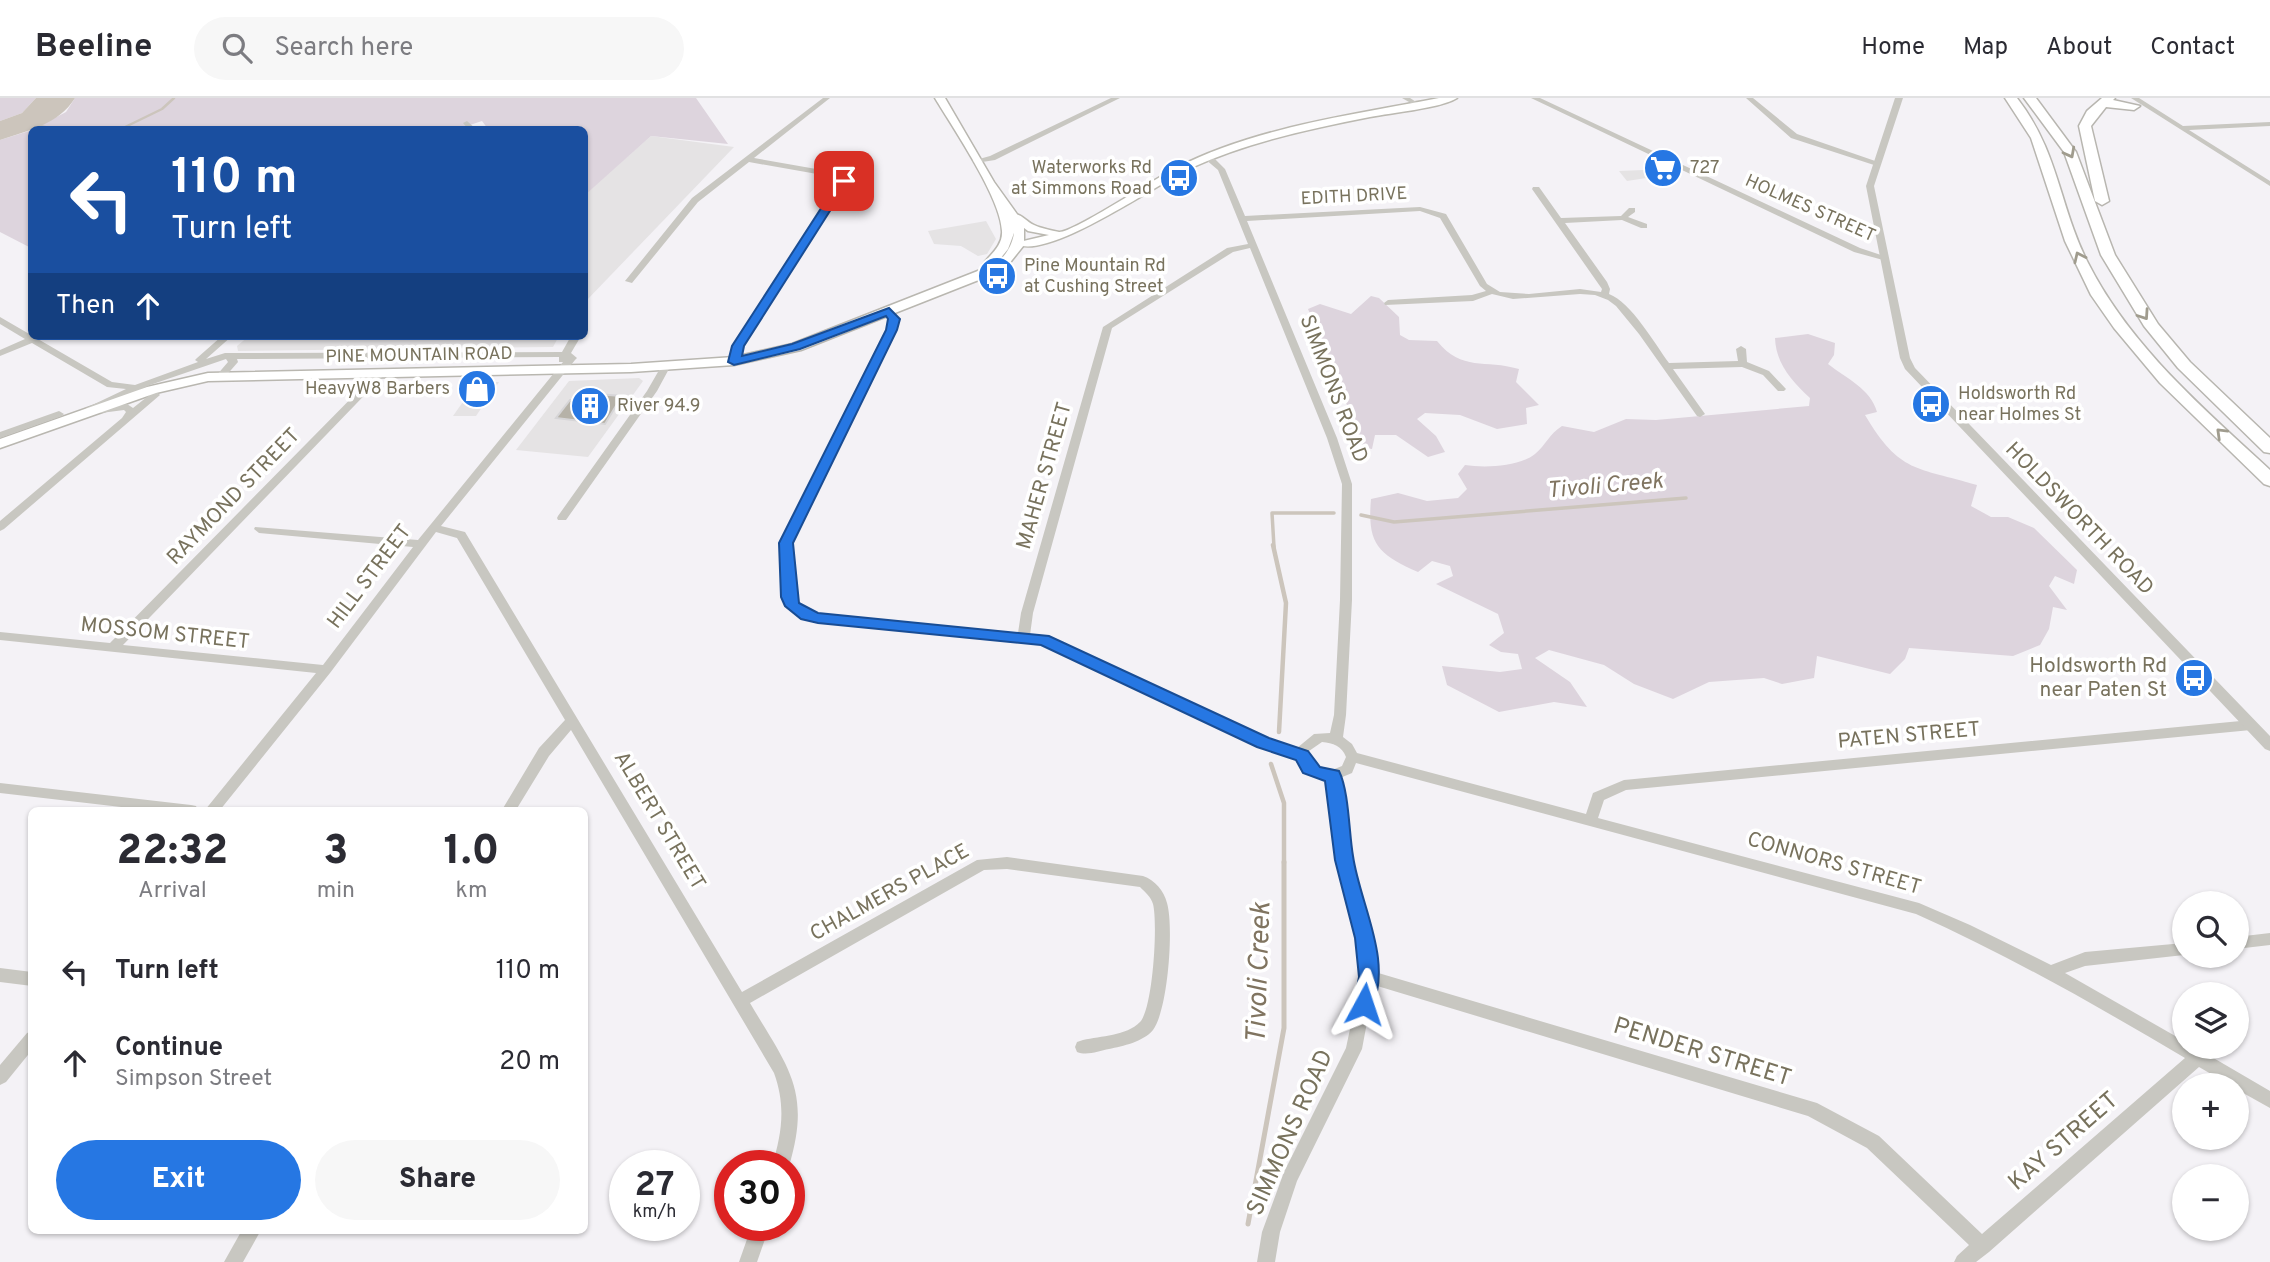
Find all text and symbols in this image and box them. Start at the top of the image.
search box [194,17,684,80]
text: Beeline [35,27,152,69]
icon: search [218,29,256,67]
text: Search here [274,32,413,65]
text: Home [1861,33,1925,63]
text: Map [1963,33,2008,63]
text: About [2046,33,2112,63]
text: Contact [2150,33,2235,63]
one-way arrow [2061,146,2075,158]
supermarket icon: 727 [1642,147,1684,189]
text: 110 m [171,149,298,211]
pin [814,151,874,211]
icon: left [56,154,147,245]
place label: Waterworks Rd at Simmons Road [1011,157,1152,201]
bus stop icon: Waterworks Rd at Simmons Road [1158,157,1200,199]
place label: 727 [1690,157,1719,180]
icon: arrive [825,162,863,200]
street label: HOLMES STREET [1741,170,1879,248]
street label: EDITH DRIVE [1300,183,1408,211]
text: Turn left [171,210,292,250]
one-way arrow [2073,252,2087,264]
bus stop icon: Pine Mountain Rd at Cushing Street [976,255,1018,297]
place label: Pine Mountain Rd at Cushing Street [1024,255,1166,299]
icon: ahead [129,287,167,325]
text: Then [56,290,115,323]
one-way arrow [2136,307,2149,320]
street label: SIMMONS ROAD [1292,311,1374,467]
street label: PINE MOUNTAIN ROAD [325,343,513,369]
shop icon: HeavyW8 Barbers [456,368,498,410]
place label: HeavyW8 Barbers [305,378,450,401]
bus stop icon: Holdsworth Rd near Holmes St [1910,383,1952,425]
place label: Holdsworth Rd near Holmes St [1958,383,2081,427]
building icon: River 94.9 [569,385,611,427]
place label: River 94.9 [617,395,700,418]
street label: MAHER STREET [1011,399,1079,553]
street label: RAYMOND STREET [162,423,306,571]
one-way arrow [2216,428,2229,441]
street label: HOLDSWORTH ROAD [1999,437,2159,601]
water label: Tivoli Creek [1546,467,1665,507]
street label: HILL STREET [322,519,418,635]
street label: MOSSOM STREET [79,612,251,656]
place label: Holdsworth Rd near Paten St [2029,653,2167,704]
bus stop icon: Holdsworth Rd near Paten St [2173,657,2215,699]
street label: PATEN STREET [1837,716,1981,756]
street label: ALBERT STREET [607,747,711,895]
text: 22:32 [117,826,228,879]
text: 3 [323,826,349,879]
text: 1.0 [444,826,499,879]
street label: CONNORS STREET [1744,826,1924,902]
street label: CHALMERS PLACE [806,838,974,948]
text: Arrival [138,877,207,906]
text: min [317,877,355,906]
text: km [456,877,487,906]
map controls [2172,891,2249,1241]
button: search [2172,891,2249,968]
water label: Tivoli Creek [1240,901,1280,1044]
icon: left [56,953,94,991]
text: Turn left [115,955,219,988]
text: 110 m [496,955,560,988]
position arrow [1327,967,1401,1041]
button: layers [2172,982,2249,1059]
street label: PENDER STREET [1609,1012,1795,1094]
text: Continue [115,1032,223,1065]
icon: ahead [56,1044,94,1082]
street label: SIMMONS ROAD [1241,1045,1341,1221]
text: 20 m [499,1046,560,1079]
text: Simpson Street [115,1065,272,1094]
button: + [2172,1073,2249,1150]
street label: KAY STREET [2003,1086,2125,1198]
button: Exit [56,1140,301,1220]
button: Share [315,1140,560,1220]
speed limit sign: 30 [714,1150,805,1241]
text: 27 [635,1164,674,1208]
button: − [2172,1164,2249,1241]
text: km/h [633,1201,676,1224]

